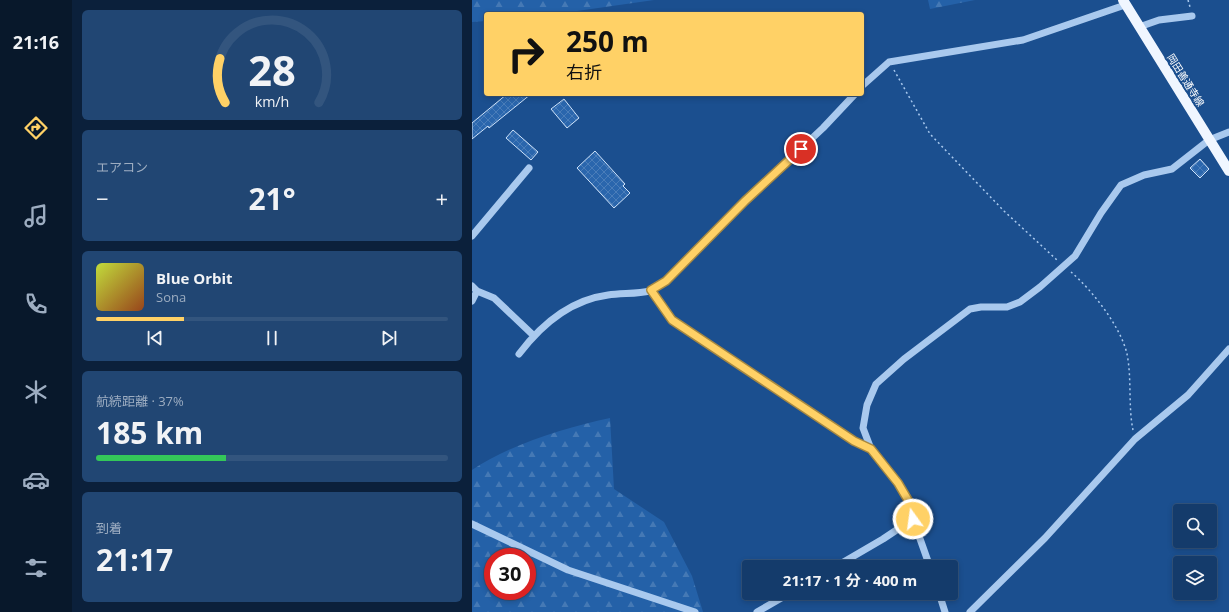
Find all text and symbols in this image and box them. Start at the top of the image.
text: 250 m [566,22,649,60]
icon: right [500,28,552,80]
text: 21:16 [13,30,59,54]
text: 28 [248,42,296,98]
street label: 岡田善通寺線 [1164,51,1208,109]
text: 右折 [566,60,602,84]
text: km/h [255,92,289,111]
icon: directions [22,114,50,142]
pin [784,132,818,166]
icon: arrive [790,138,812,160]
text: エアコン [96,158,148,176]
text: 21° [248,178,296,219]
text: − [96,183,109,213]
text: + [435,183,448,213]
icon: music [22,202,50,230]
text: Blue Orbit [156,268,233,288]
text: Sona [156,288,186,306]
icon: phone [22,290,50,318]
icon: previous [144,327,166,349]
icon: pause [261,327,283,349]
icon: next [378,327,400,349]
icon: climate [22,378,50,406]
text: 航続距離 · 37% [96,392,184,410]
text: 185 km [96,412,203,453]
icon: car [22,466,50,494]
position arrow [892,498,934,540]
map controls [1173,504,1217,600]
button: search [1173,504,1217,548]
text: 到着 [96,519,122,537]
text: 21:17 [96,539,173,580]
speed limit sign: 30 [484,548,536,600]
icon: filters [22,554,50,582]
button: layers [1173,556,1217,600]
text: 21:17 · 1 分 · 400 m [783,570,917,590]

